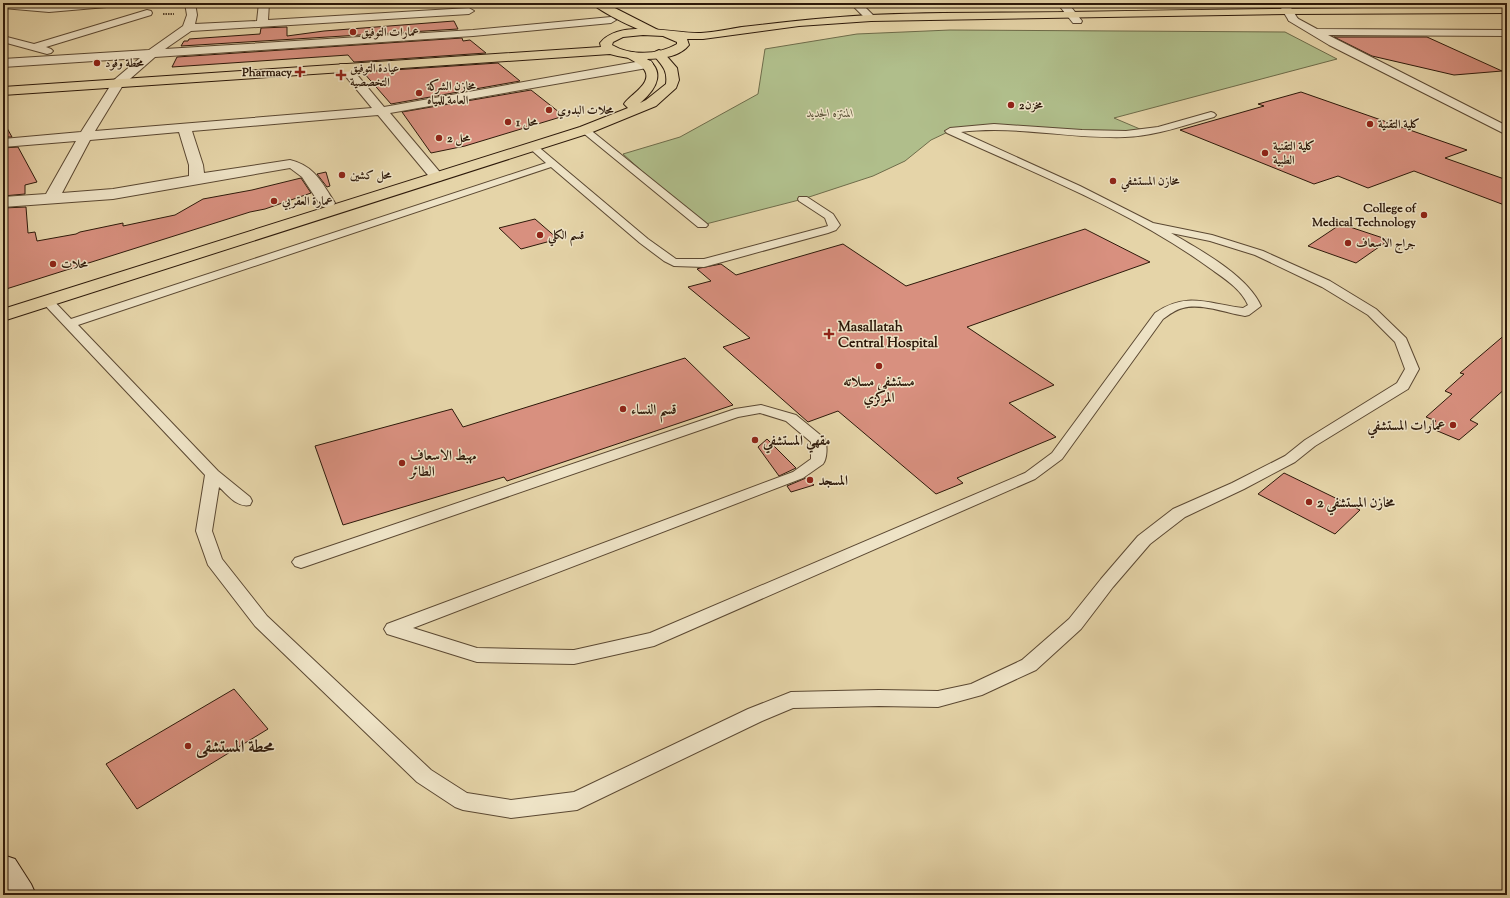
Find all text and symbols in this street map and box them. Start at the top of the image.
place label: عمارات التوفيق [361,24,419,42]
marker: عمارات التوفيق [348,27,358,37]
place label: محطة وقود [105,55,145,73]
marker: محطة وقود [92,58,102,68]
place label: عيادة التوفيق التخصصية [350,60,400,92]
place label: Pharmacy [241,64,292,82]
marker: Pharmacy [295,67,305,77]
marker: عيادة التوفيق التخصصية [335,69,347,81]
place label: مخازن الشركة العامة للمياه [426,78,476,110]
marker: مخازن الشركة العامة للمياه [414,88,424,98]
place label: مخزن2 [1019,97,1044,115]
marker: مخزن2 [1006,100,1016,110]
place label: محلات البدوي [557,102,614,120]
marker: محلات البدوي [544,105,554,115]
park label: المنتزه الجديد [806,105,854,123]
place label: محل 1 [515,114,538,132]
place label: كلية التقنية [1378,116,1420,134]
marker: محل 1 [503,117,513,127]
marker: كلية التقنية [1365,119,1375,129]
place label: محل 2 [447,130,471,148]
marker: محل 2 [434,133,444,143]
place label: كلية التقنية الطبية [1273,138,1315,170]
marker: كلية التقنية الطبية [1260,148,1270,158]
place label: محل كشين [350,167,392,185]
marker: محل كشين [337,170,347,180]
place label: مخازن المستشفي [1120,173,1180,193]
marker: مخازن المستشفي [1108,176,1118,186]
place label: عمارة العقربي [281,193,333,211]
marker: عمارة العقربي [269,196,279,206]
place label: College of Medical Technology [1311,200,1417,232]
marker: College of Medical Technology [1419,210,1429,220]
place label: قسم الكلي [547,227,584,247]
marker: قسم الكلي [535,230,545,240]
place label: جراج الاسعاف [1356,235,1416,254]
marker: جراج الاسعاف [1343,238,1353,248]
place label: محلات [61,256,88,274]
marker: محلات [48,259,58,269]
place label: Masallatah Central Hospital [838,318,938,354]
marker: Masallatah Central Hospital [823,328,835,340]
marker: مستشفي مسلاته المركزي [874,361,884,371]
place label: مستشفي مسلاته المركزي [843,373,915,409]
place label: قسم النساء [631,401,677,423]
marker: قسم النساء [618,404,628,414]
place label: عمارات المستشفي [1366,417,1445,439]
marker: عمارات المستشفي [1448,420,1458,430]
place label: مقهي المستشفي [762,432,830,454]
marker: مقهي المستشفي [750,435,760,445]
place label: مهبط الاسعاف الطائر [408,447,477,483]
marker: مهبط الاسعاف الطائر [397,458,407,468]
place label: المسجد [818,472,848,492]
marker: المسجد [805,475,815,485]
place label: مخازن المستشفي 2 [1317,494,1395,516]
marker: مخازن المستشفي 2 [1304,497,1314,507]
place label: محطة المستشقى [195,736,275,760]
marker: محطة المستشقى [183,741,193,751]

